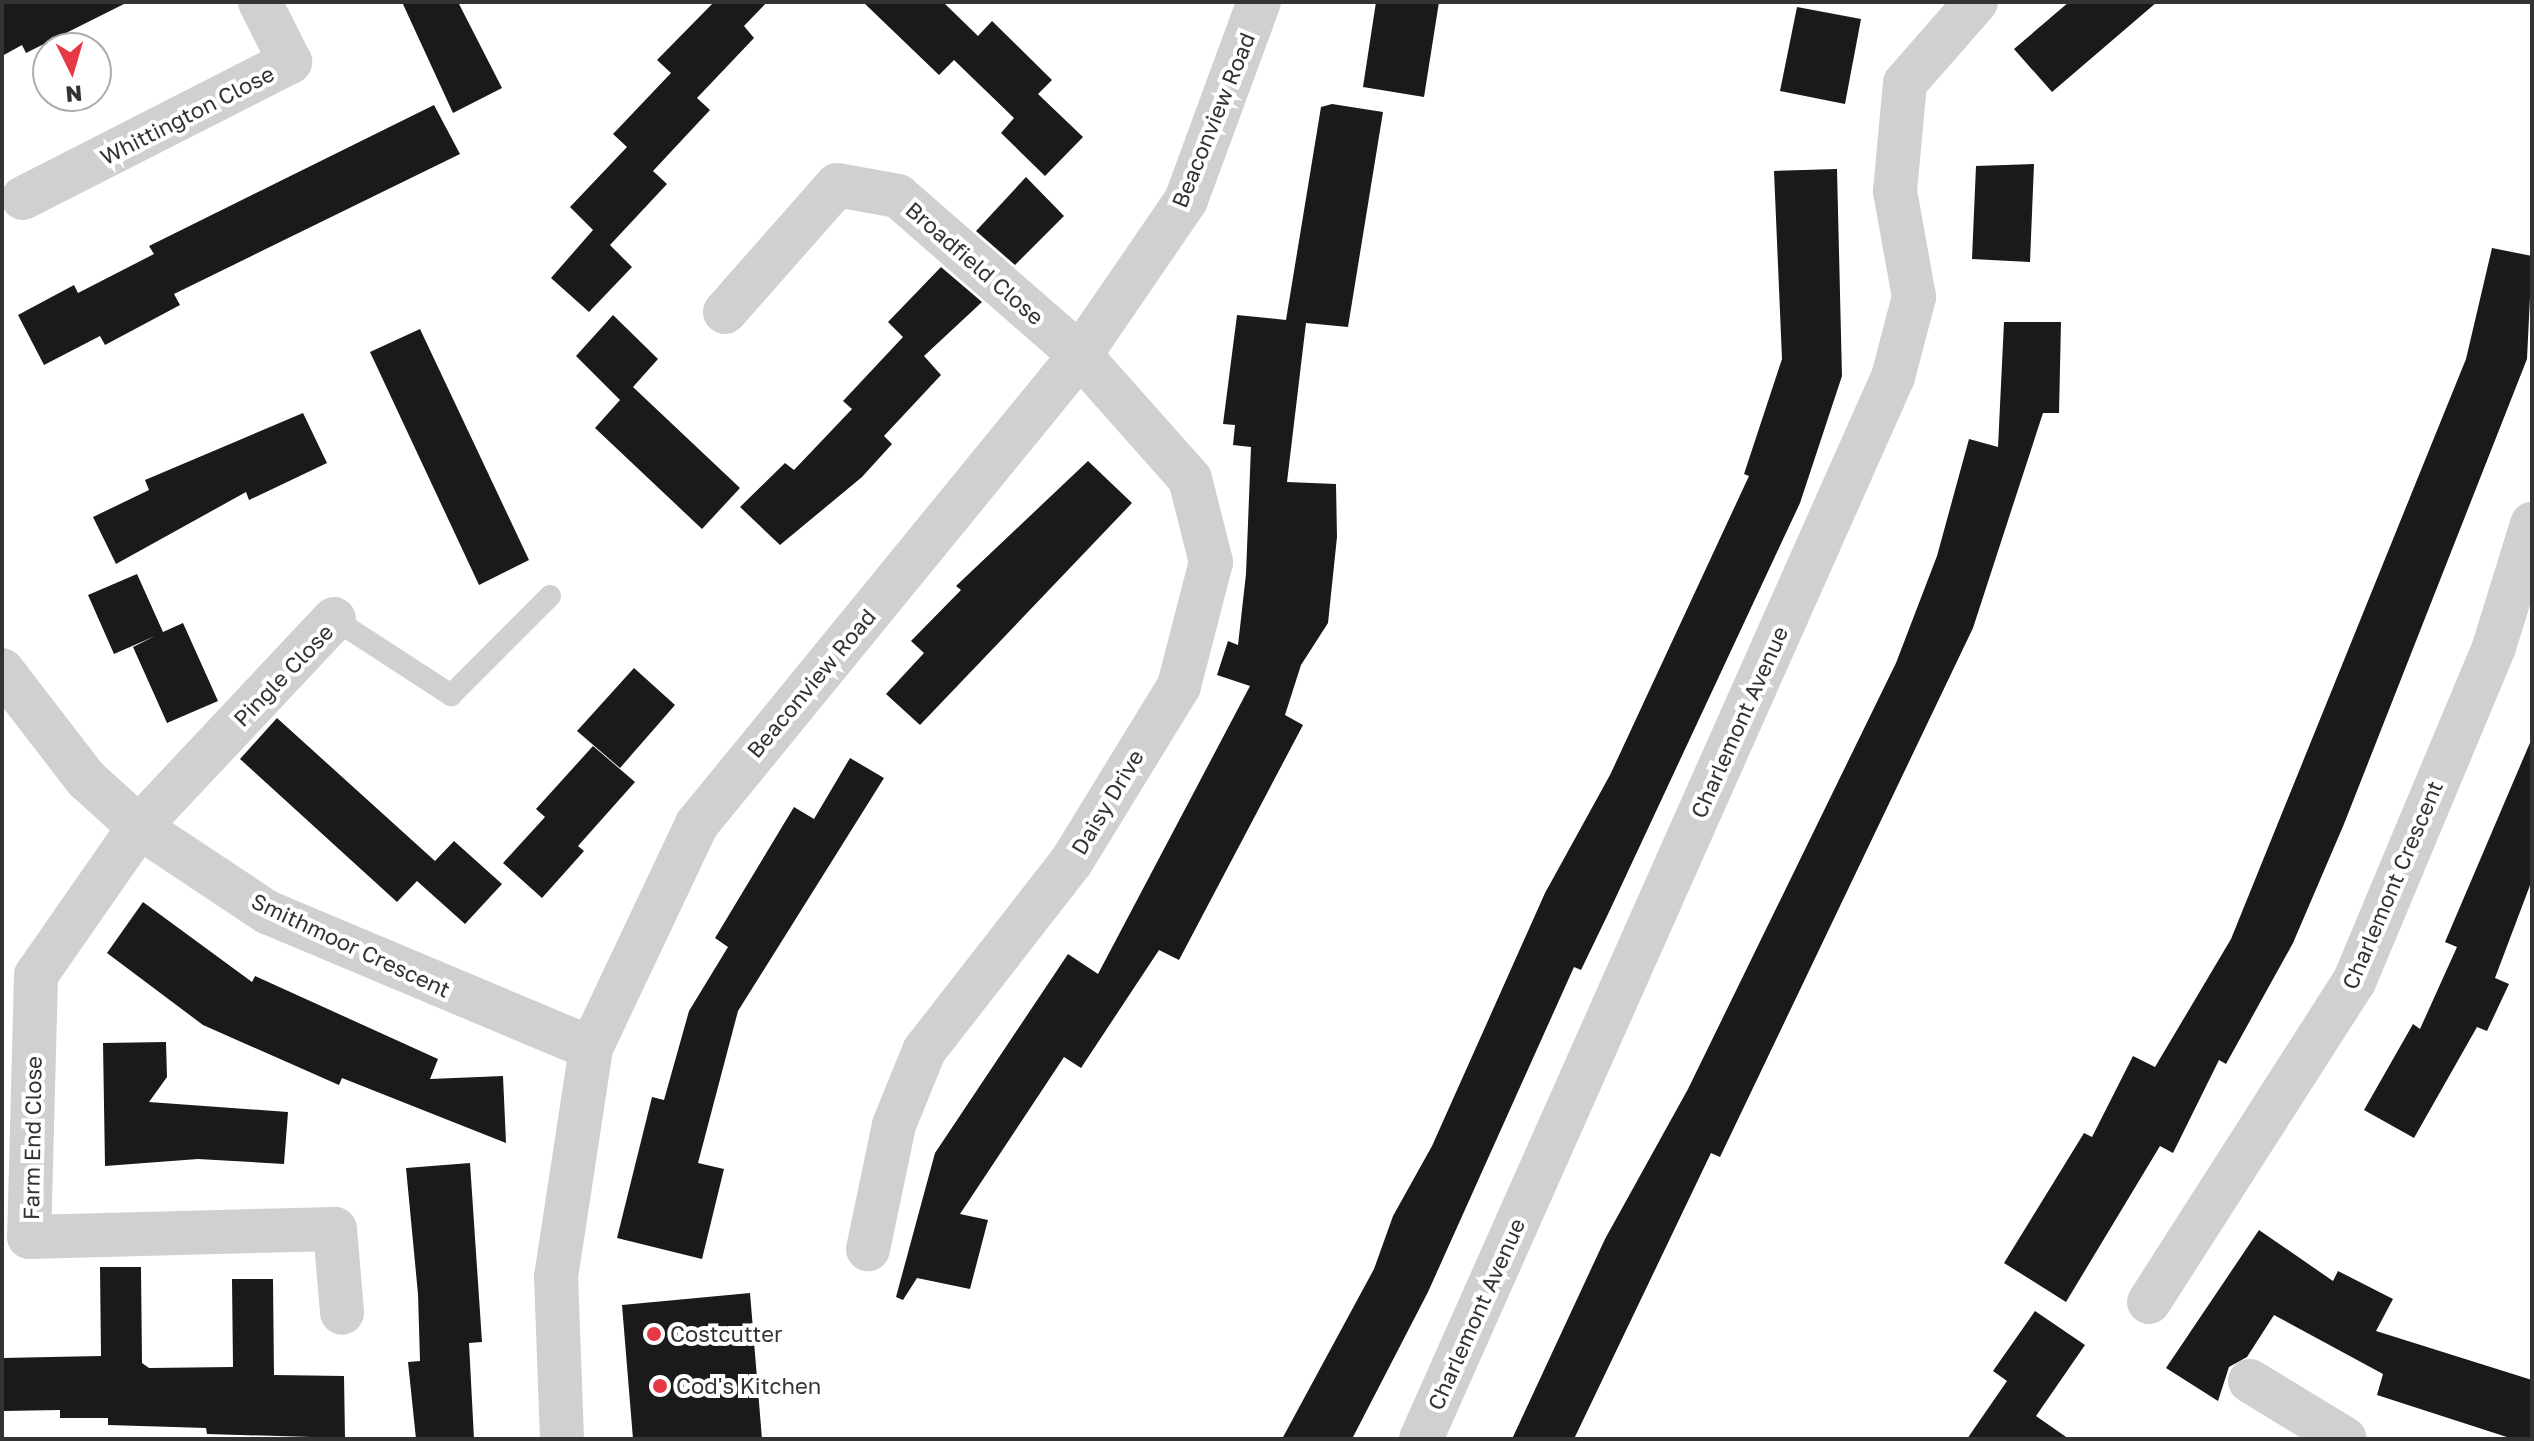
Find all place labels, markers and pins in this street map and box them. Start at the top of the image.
place label: Costcutter [670,1321,783,1347]
marker: Costcutter [645,1325,663,1343]
place label: Cod's Kitchen [676,1373,821,1399]
marker: Cod's Kitchen [651,1377,669,1395]

